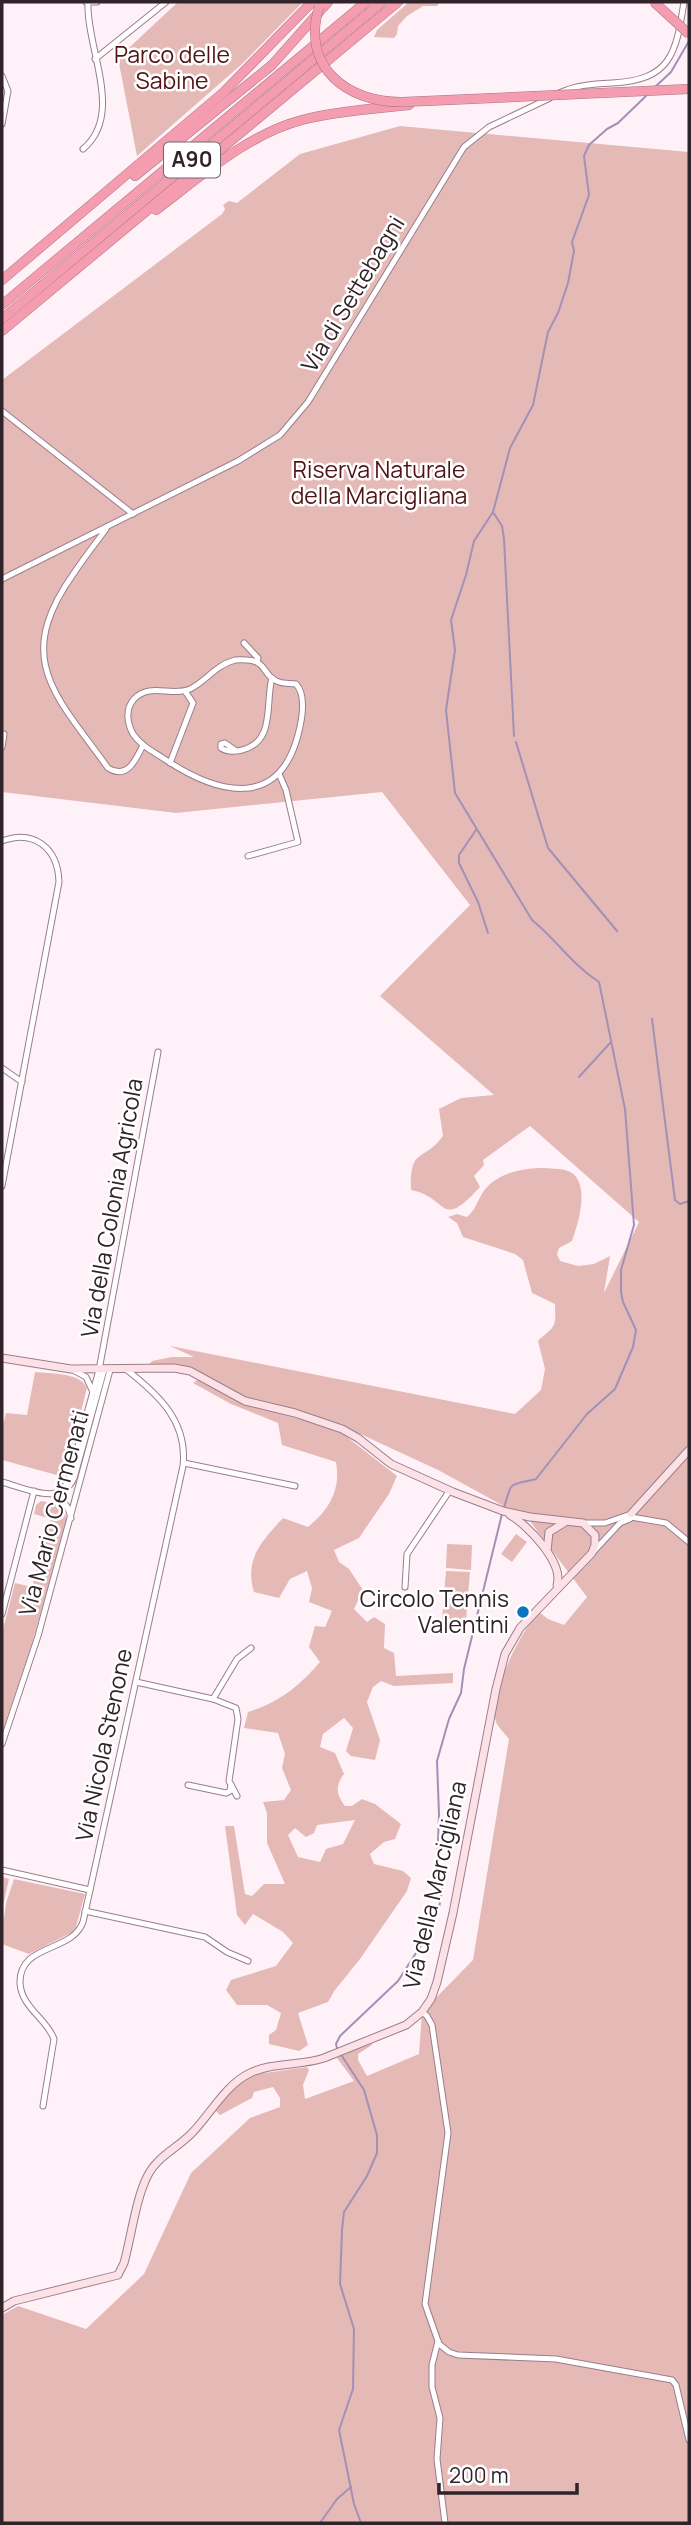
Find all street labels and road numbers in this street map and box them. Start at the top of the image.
road number: A90 [164,142,220,178]
street label: Via di Settebagni [293,209,411,378]
street label: Via della Colonia Agricola [72,1076,150,1340]
street label: Via Mario Cermenati [10,1406,96,1619]
street label: Via Nicola Stenone [67,1645,139,1844]
street label: Via della Marcigliana [394,1777,474,1992]

